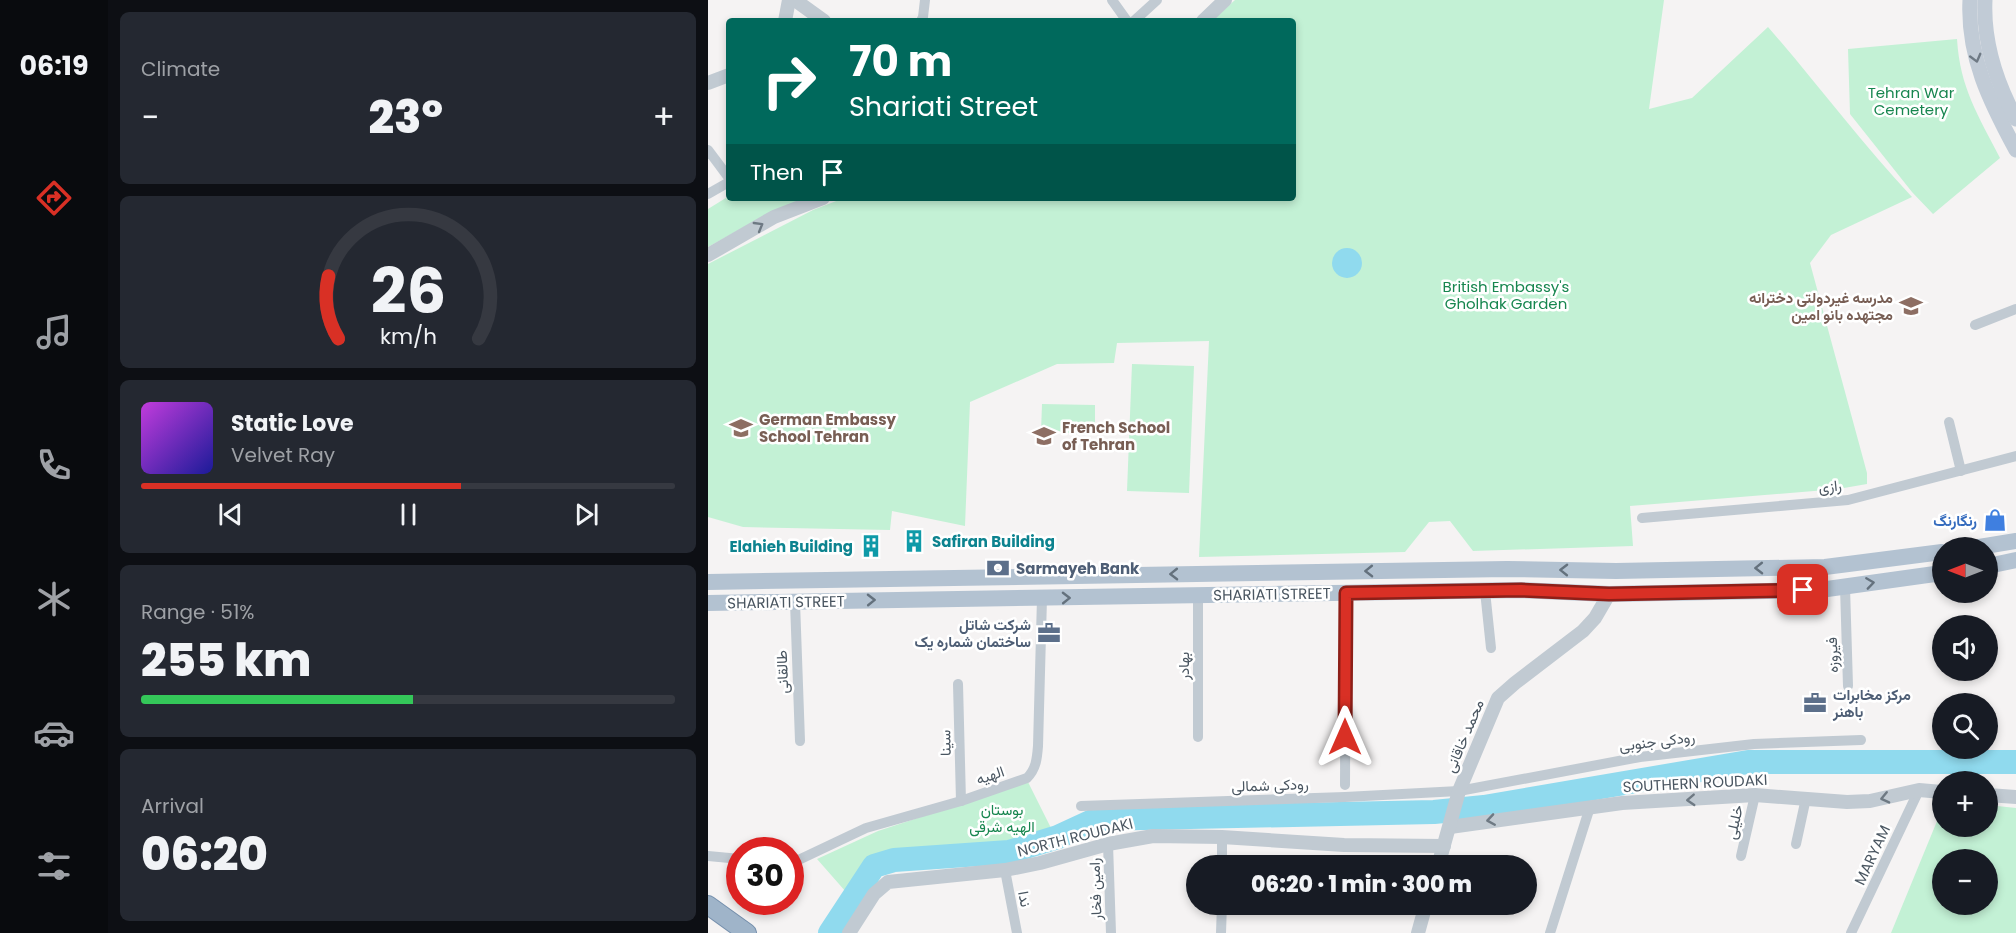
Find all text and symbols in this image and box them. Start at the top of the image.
text: 70 m [849,32,952,91]
icon: right [750,42,828,120]
text: 06:19 [19,47,89,84]
one-way arrow [1969,52,1981,63]
text: Climate [141,55,220,83]
park label: Tehran War Cemetery [1868,82,1955,120]
text: 23° [368,86,443,149]
text: Shariati Street [849,88,1038,125]
text: − [141,94,159,141]
text: + [652,94,675,141]
icon: arrive [816,156,849,189]
text: Then [750,157,804,188]
icon: directions [33,177,75,219]
one-way arrow [753,222,763,233]
text: 26 [370,247,446,335]
park label: British Embassy's Gholhak Garden [1443,276,1570,314]
place label: مدرسه غیردولتی دخترانه مجتهده بانو امین [1749,287,1893,325]
school or university icon: مدرسه غیردولتی دخترانه مجتهده بانو امین [1898,293,1924,319]
icon: music [33,311,75,353]
text: km/h [379,322,437,353]
text: Static Love [231,408,354,439]
place label: German Embassy School Tehran [759,409,897,447]
school or university icon: German Embassy School Tehran [728,415,754,441]
place label: French School of Tehran [1062,417,1170,455]
school or university icon: French School of Tehran [1031,423,1057,449]
text: Velvet Ray [231,441,335,469]
icon: phone [33,444,75,486]
street label: رازی [1817,474,1843,498]
icon: previous [214,498,247,531]
icon: pause [392,498,425,531]
icon: next [570,498,603,531]
shop icon: رنگارنگ [1982,507,2008,533]
place label: رنگارنگ [1933,510,1977,531]
building icon: Safiran Building [901,528,927,554]
place label: Safiran Building [932,531,1055,552]
building icon: Elahieh Building [858,533,884,559]
place label: Elahieh Building [729,536,853,557]
north arrow [1932,537,1998,603]
map controls [1932,537,1998,915]
bank icon: Sarmayeh Bank [985,555,1011,581]
place label: Sarmayeh Bank [1016,558,1140,579]
one-way arrow [1755,562,1764,574]
one-way arrow [1560,564,1569,576]
pin [1777,564,1828,615]
one-way arrow [1365,565,1374,577]
one-way arrow [1170,568,1179,580]
icon: arrive [1786,573,1819,606]
icon: climate [33,578,75,620]
one-way arrow [1865,578,1874,590]
street label: SHARIATI STREET [1213,582,1331,606]
street label: SHARIATI STREET [727,590,845,614]
one-way arrow [1062,591,1071,604]
one-way arrow [867,594,876,607]
text: Range · 51% [141,598,254,626]
place label: شرکت شاتل ساختمان شماره یک [914,614,1031,652]
button: sound [1932,615,1998,681]
office icon: شرکت شاتل ساختمان شماره یک [1036,620,1062,646]
text: 255 km [141,629,311,692]
street label: فیروزه [1821,637,1843,673]
street label: طالقانی [771,650,793,694]
street label: بهادر [1173,652,1194,681]
place label: مرکز مخابرات باهنر [1832,684,1911,722]
office icon: مرکز مخابرات باهنر [1802,690,1828,716]
button: search [1932,693,1998,759]
street label: محمد خاقانی [1439,696,1489,776]
position arrow [1313,705,1377,769]
icon: car [33,712,75,754]
street label: رودکی جنوبی [1618,726,1696,756]
street label: سینا [934,730,956,756]
street label: الهیه [973,760,1007,790]
street label: SOUTHERN ROUDAKI [1622,769,1768,797]
button: + [1932,771,1998,837]
street label: رودکی شمالی [1231,773,1309,797]
one-way arrow [1880,790,1890,803]
text: Arrival [141,792,204,820]
one-way arrow [1686,793,1695,806]
park label: بوستان الهیه شرقی [969,799,1035,837]
street label: خلیلی [1720,803,1748,841]
street label: NORTH ROUDAKI [1015,812,1135,862]
one-way arrow [1486,814,1496,826]
street label: MARYAM [1849,822,1895,888]
text: 06:20 [141,823,268,886]
speed limit sign: 30 [726,837,804,915]
icon: filters [33,845,75,887]
button: − [1932,849,1998,915]
street label: رامین فخار [1083,857,1107,922]
text: 06:20 · 1 min · 300 m [1251,869,1472,900]
street label: ندا [1013,889,1037,909]

